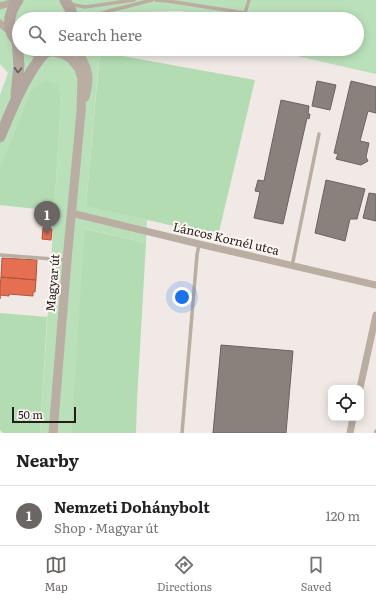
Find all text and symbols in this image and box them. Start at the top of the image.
search box [12,12,364,56]
icon: search [26,23,48,45]
text: Search here [58,23,142,46]
one-way arrow [14,67,23,73]
pin: 1 [34,201,60,234]
street label: Láncos Kornél utca [171,217,282,259]
street label: Magyar út [41,253,64,313]
your location [172,287,192,307]
map controls [328,385,364,421]
button: locate [328,385,364,421]
scale bar [12,405,76,424]
text: 50 m [18,406,43,422]
text: Nearby [16,447,79,472]
text: Nemzeti Dohánybolt [54,495,210,518]
text: 1 [26,506,32,525]
text: 120 m [325,506,360,525]
text: Shop · Magyar út [54,518,158,537]
tab: Map [44,554,68,594]
tab: Directions [157,554,212,594]
tab: Saved [301,554,331,594]

